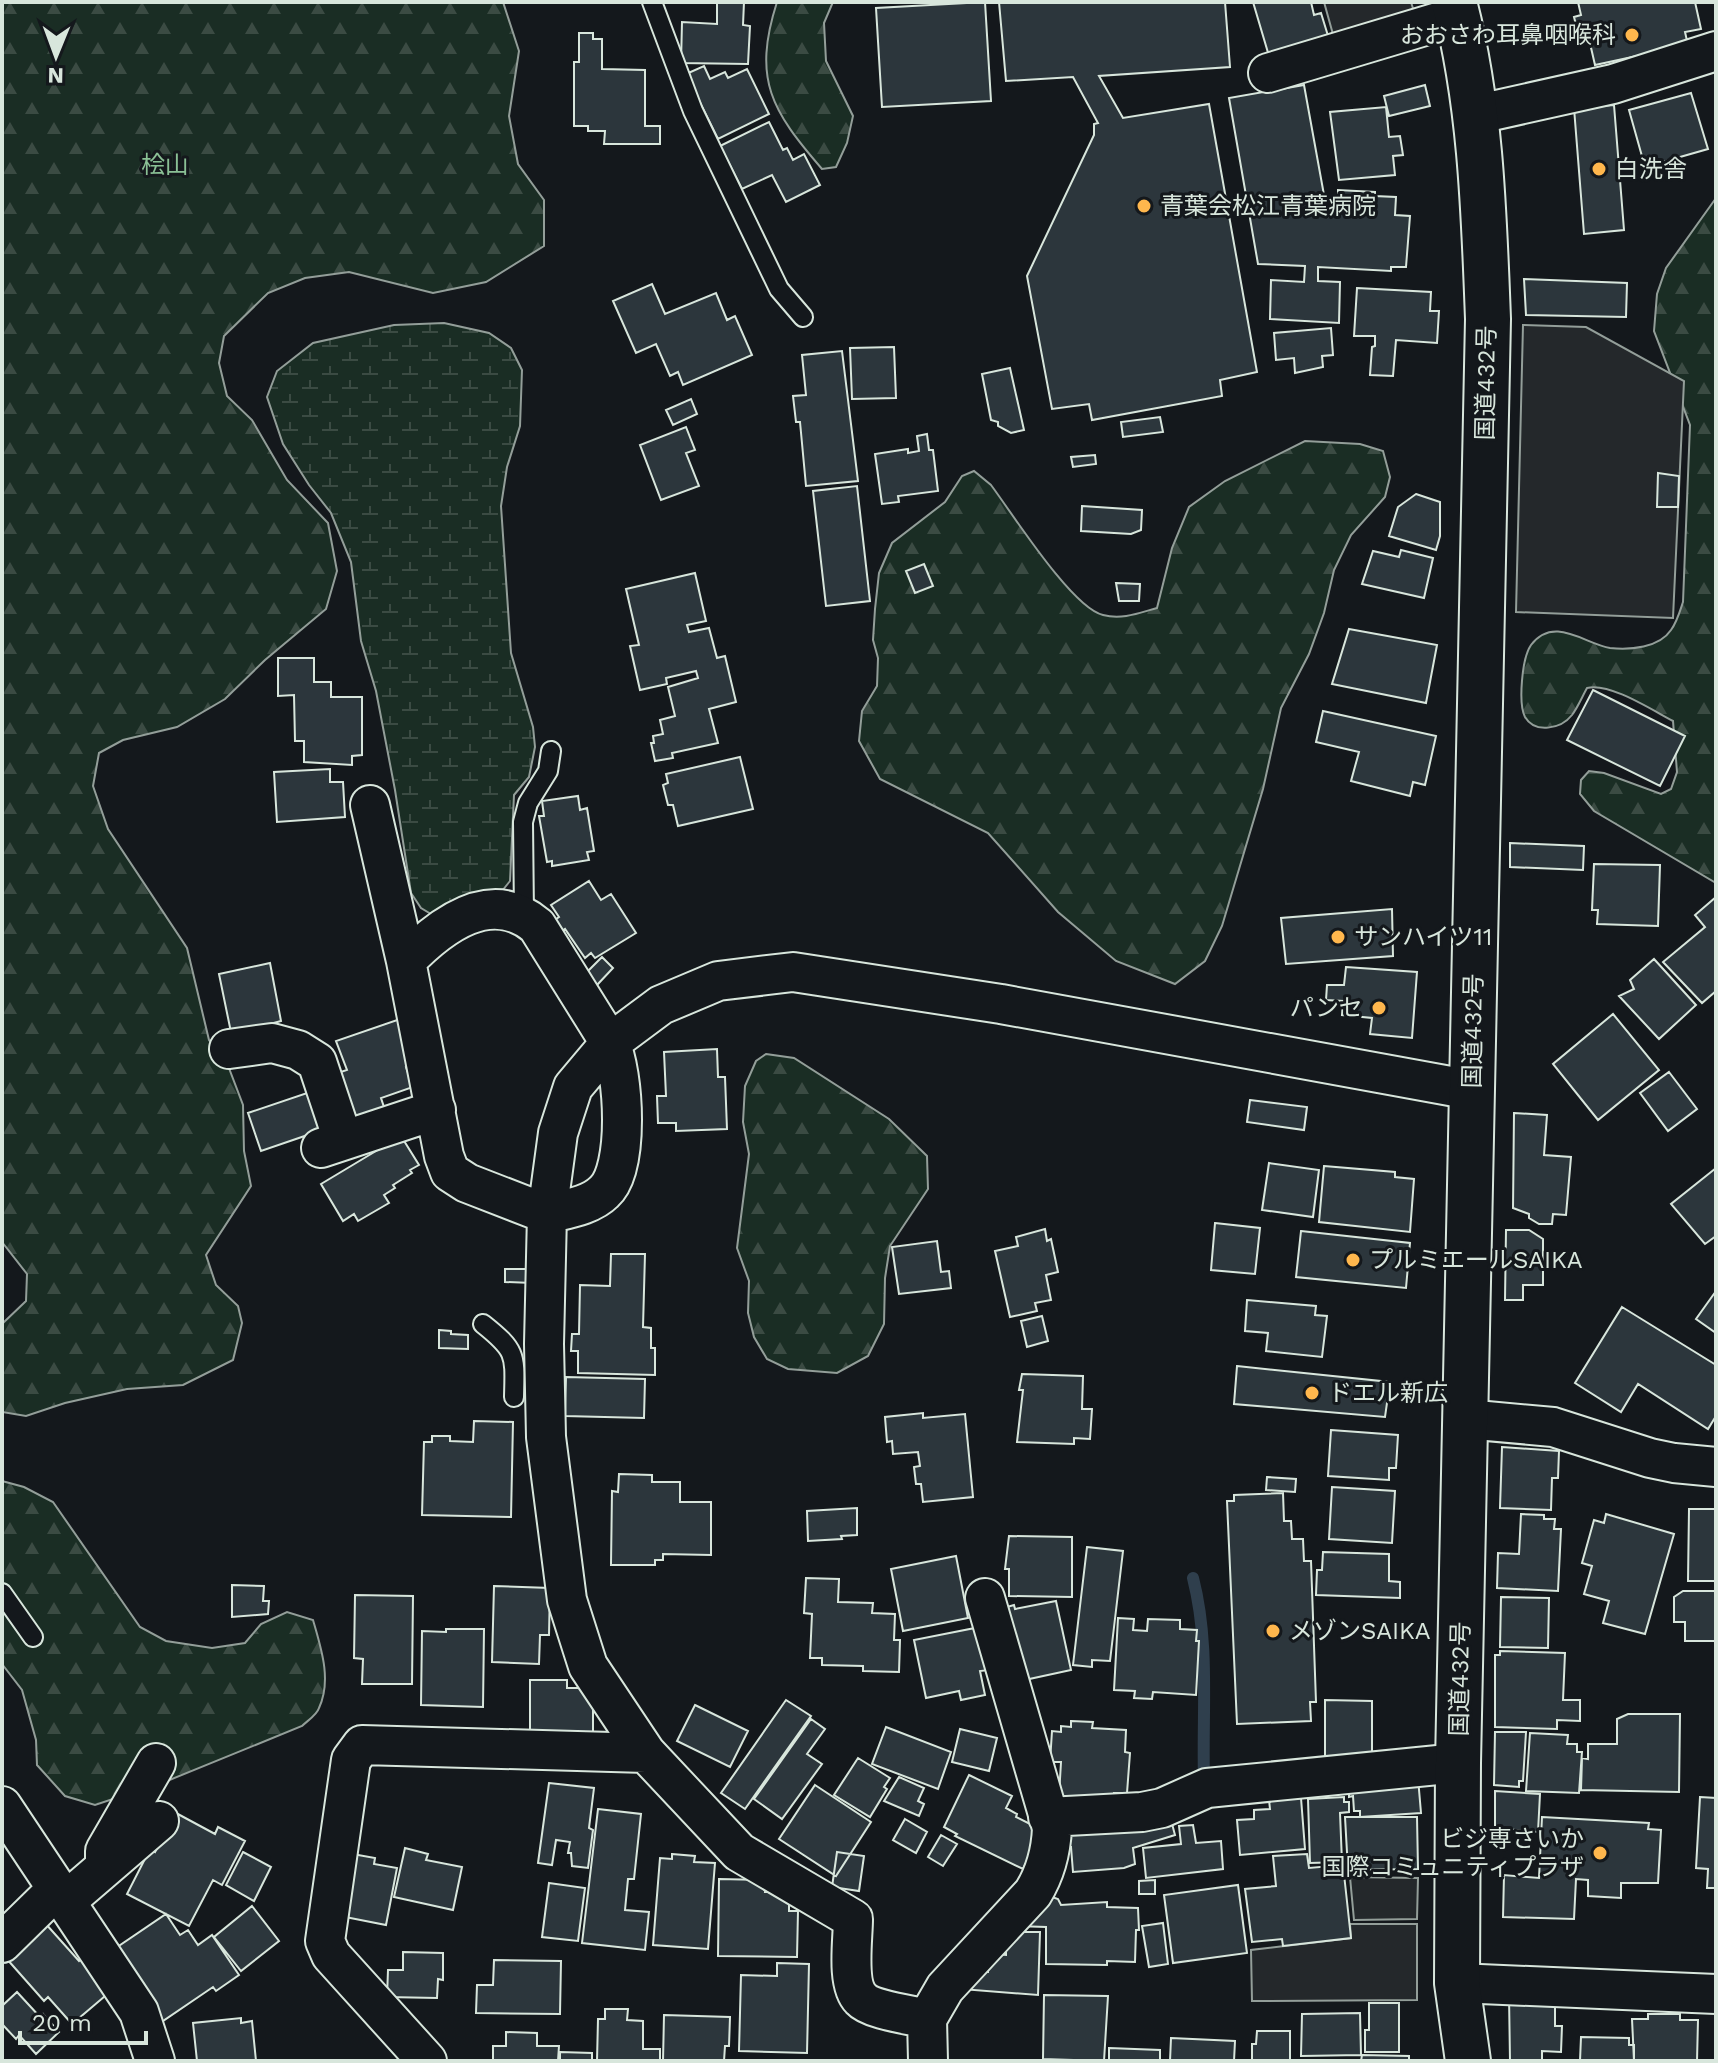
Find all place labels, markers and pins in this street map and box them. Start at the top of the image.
place label: おおさわ耳鼻咽喉科 [1400,21,1616,49]
marker: おおさわ耳鼻咽喉科 [1623,26,1641,44]
place label: 白洗舎 [1615,155,1687,183]
marker: 白洗舎 [1590,160,1608,178]
place label: 青葉会松江青葉病院 [1160,192,1376,220]
marker: 青葉会松江青葉病院 [1135,197,1153,215]
place label: サンハイツ11 [1354,923,1492,951]
marker: サンハイツ11 [1329,928,1347,946]
place label: パンセ [1290,994,1363,1022]
marker: パンセ [1370,999,1388,1017]
place label: プルミエールSAIKA [1369,1246,1583,1274]
marker: プルミエールSAIKA [1344,1251,1362,1269]
place label: ドエル新広 [1328,1379,1448,1407]
marker: ドエル新広 [1303,1384,1321,1402]
place label: メゾンSAIKA [1289,1617,1431,1645]
marker: メゾンSAIKA [1264,1622,1282,1640]
place label: ビジ専さいか 国際コミュニティプラザ [1321,1825,1584,1881]
marker: ビジ専さいか 国際コミュニティプラザ [1591,1844,1609,1862]

